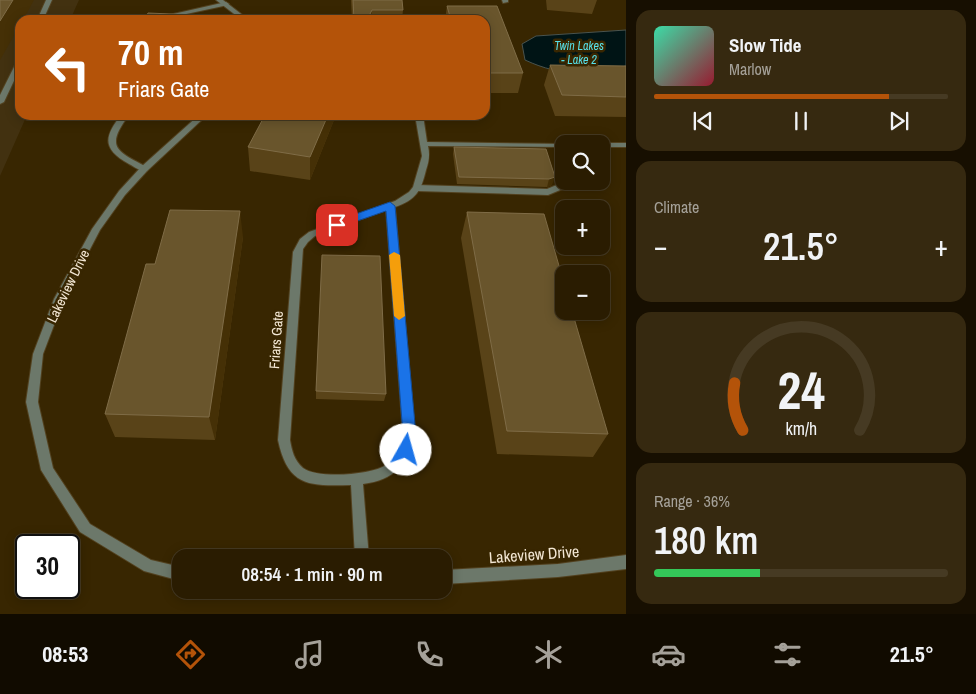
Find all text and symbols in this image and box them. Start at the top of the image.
text: 70 m [118,29,183,76]
text: Slow Tide [729,32,801,58]
icon: left [35,35,100,100]
water label: Twin Lakes - Lake 2 [554,38,604,68]
text: Marlow [729,58,771,80]
text: Friars Gate [118,74,209,104]
icon: previous [689,107,717,135]
icon: pause [787,107,815,135]
icon: next [885,107,913,135]
map controls [555,135,610,320]
button: search [555,135,610,190]
text: Climate [654,196,699,218]
button: + [555,200,610,255]
pin [316,204,358,246]
icon: arrive [323,211,351,239]
text: 21.5° [763,221,839,272]
text: − [654,227,667,265]
text: + [935,227,948,265]
street label: Lakeview Drive [43,246,93,326]
button: − [555,265,610,320]
street label: Friars Gate [265,310,287,370]
text: 24 [777,355,825,425]
text: km/h [785,417,817,441]
position arrow [379,423,431,475]
text: Range · 36% [654,490,730,512]
text: 180 km [654,515,758,566]
speed limit sign: 30 [15,534,80,599]
street label: Lakeview Drive [488,540,580,568]
text: 08:54 · 1 min · 90 m [242,561,382,587]
icon: directions [173,637,208,672]
icon: music [292,637,327,672]
icon: phone [412,637,447,672]
icon: climate [531,637,566,672]
icon: car [651,637,686,672]
icon: filters [770,637,805,672]
text: 08:53 [42,639,88,669]
text: 21.5° [890,639,934,669]

